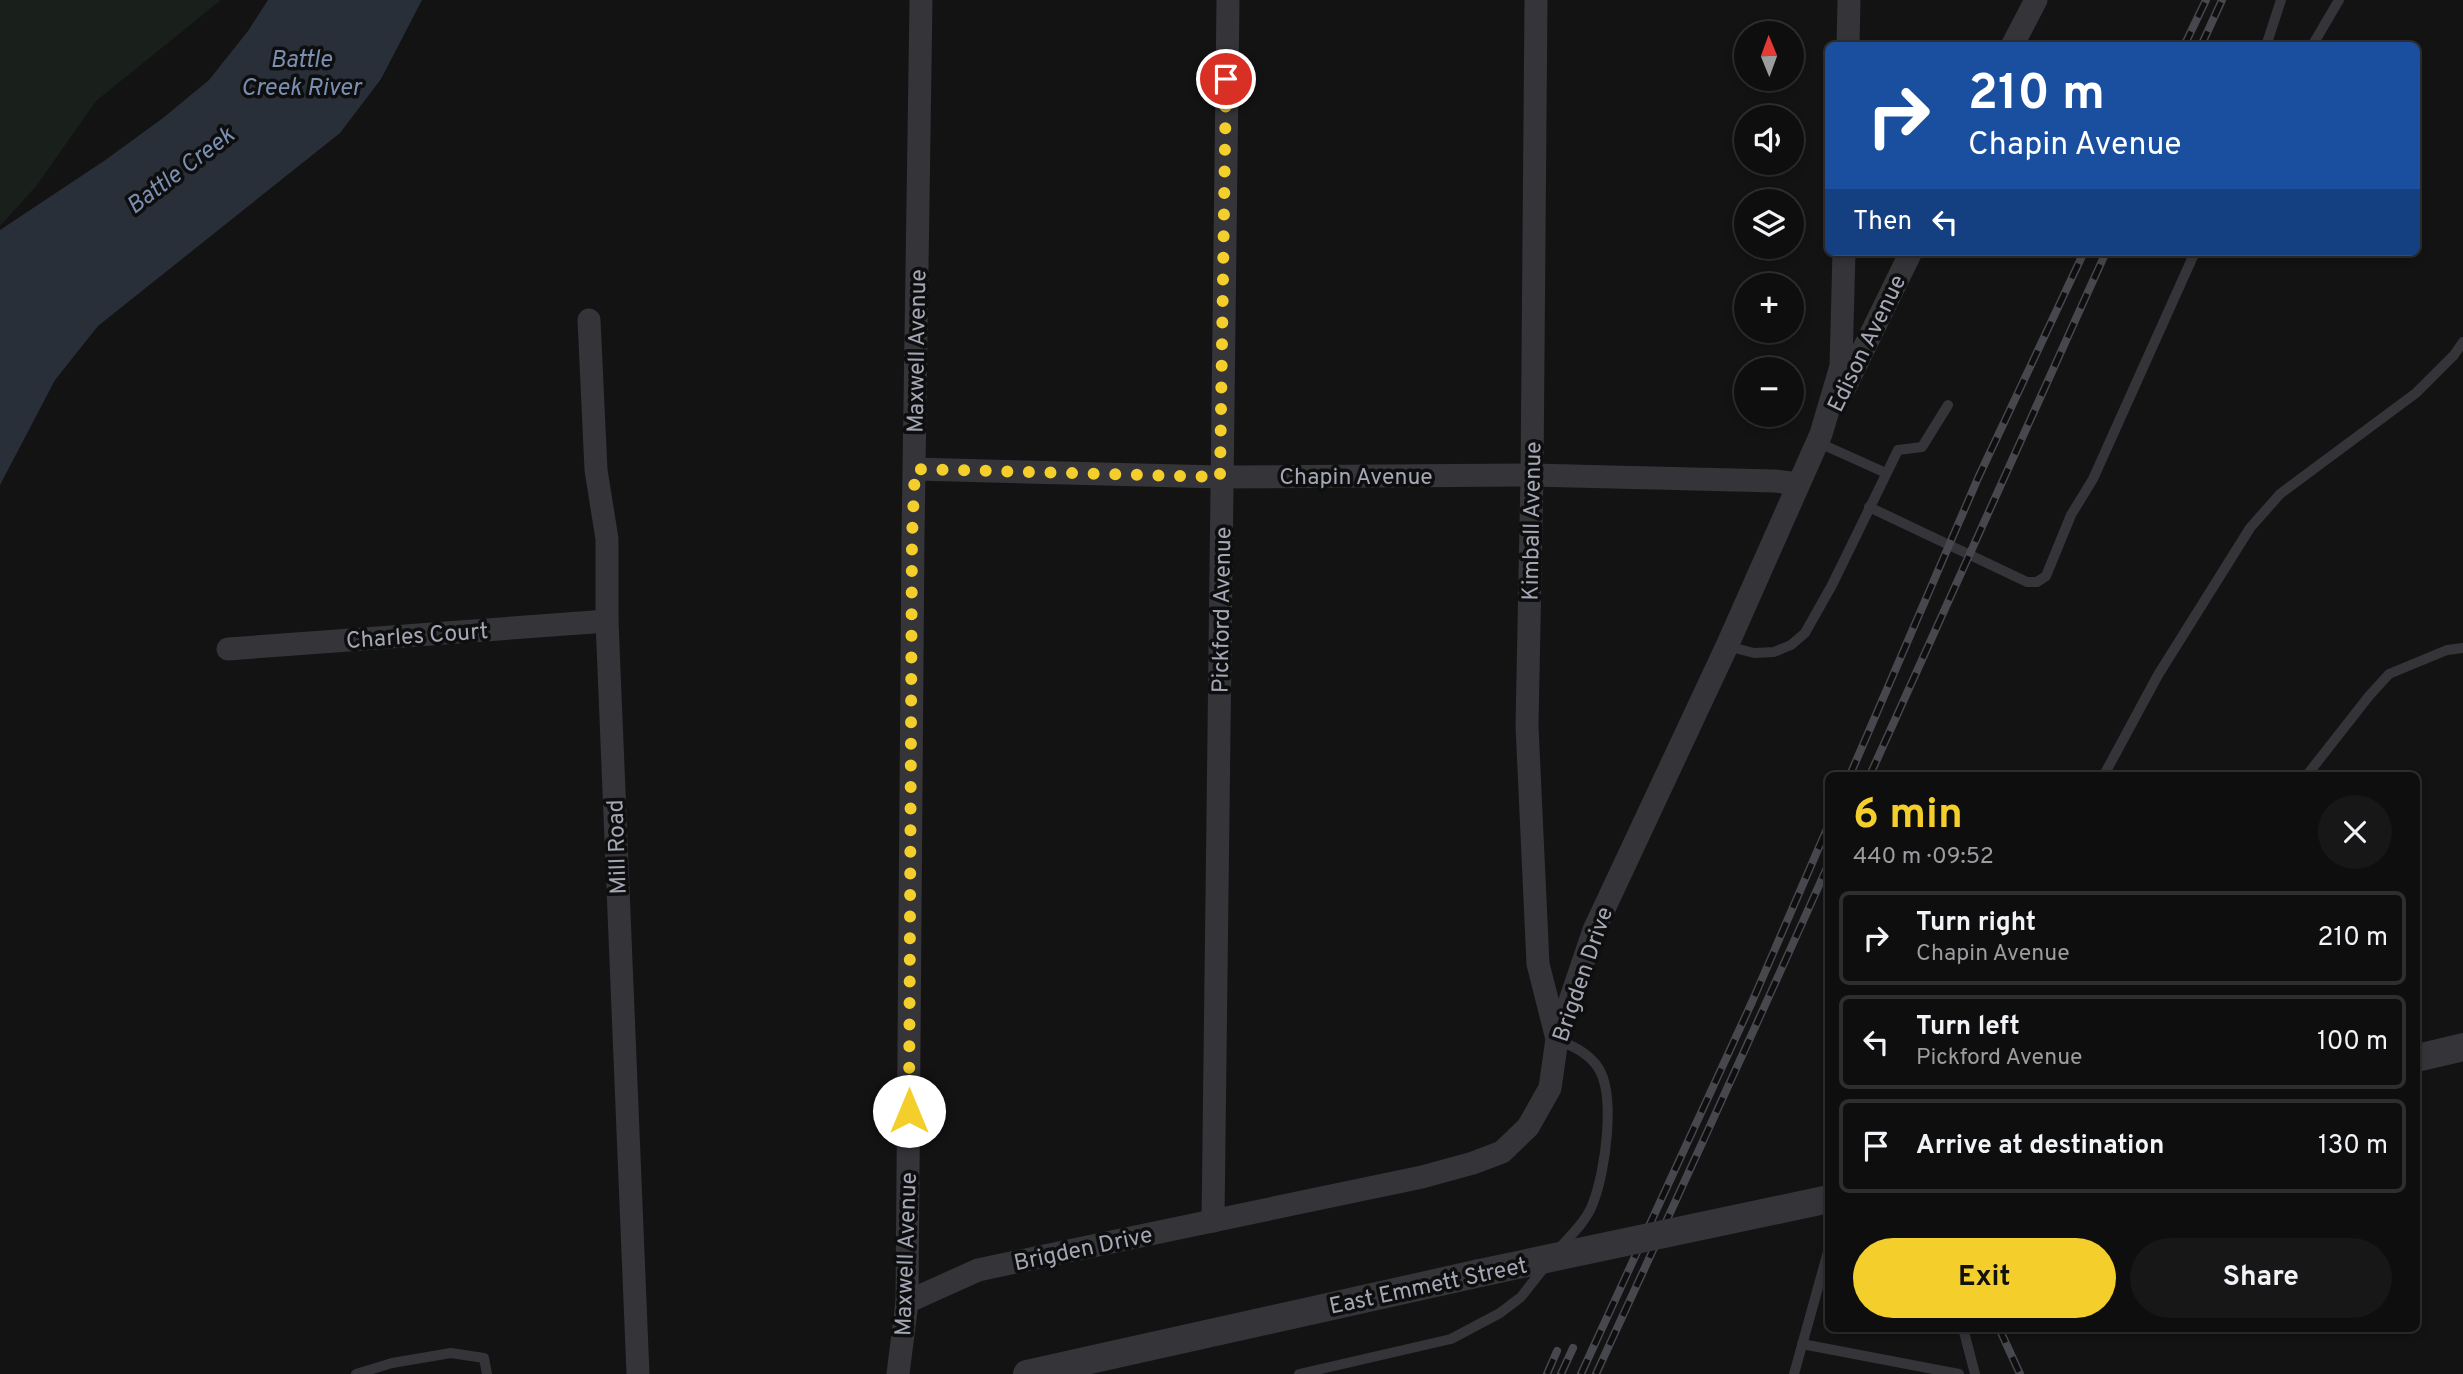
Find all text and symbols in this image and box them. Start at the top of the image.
north arrow [1734,21,1804,91]
map controls [1734,21,1804,427]
water label: Battle Creek River [241,46,363,104]
pin [1196,49,1256,109]
icon: arrive [1207,60,1245,98]
text: 210 m [1968,65,2105,127]
icon: right [1853,70,1944,161]
button: sound [1734,105,1804,175]
water label: Battle Creek [121,121,242,222]
text: Chapin Avenue [1968,126,2182,166]
button: layers [1734,189,1804,259]
icon: left [1926,203,1964,241]
text: Then [1853,206,1912,239]
street label: Maxwell Avenue [903,269,934,433]
street label: Edison Avenue [1822,271,1914,418]
button: + [1734,273,1804,343]
button: − [1734,357,1804,427]
street label: Kimball Avenue [1518,441,1549,601]
street label: Chapin Avenue [1279,464,1433,493]
street label: Pickford Avenue [1208,527,1239,693]
street label: Charles Court [345,618,489,657]
text: 6 min [1853,790,1963,843]
button: close [2318,795,2392,869]
street label: Mill Road [602,799,635,895]
text: 440 m · 09:52 [1853,843,1994,872]
street label: Brigden Drive [1548,903,1621,1046]
text: Turn right [1916,907,2036,940]
icon: right [1857,919,1895,957]
text: 210 m [2318,922,2388,955]
text: Chapin Avenue [1916,940,2070,969]
text: Turn left [1916,1011,2020,1044]
icon: left [1857,1023,1895,1061]
text: 100 m [2317,1026,2388,1059]
text: Pickford Avenue [1916,1044,2082,1073]
position arrow [872,1074,946,1148]
icon: arrive [1857,1127,1895,1165]
text: Arrive at destination [1916,1130,2164,1163]
text: 130 m [2318,1130,2388,1163]
street label: Maxwell Avenue [890,1172,925,1336]
street label: Brigden Drive [1012,1222,1155,1279]
button: Exit [1853,1238,2116,1318]
button: Share [2130,1238,2392,1318]
street label: East Emmett Street [1327,1252,1530,1323]

